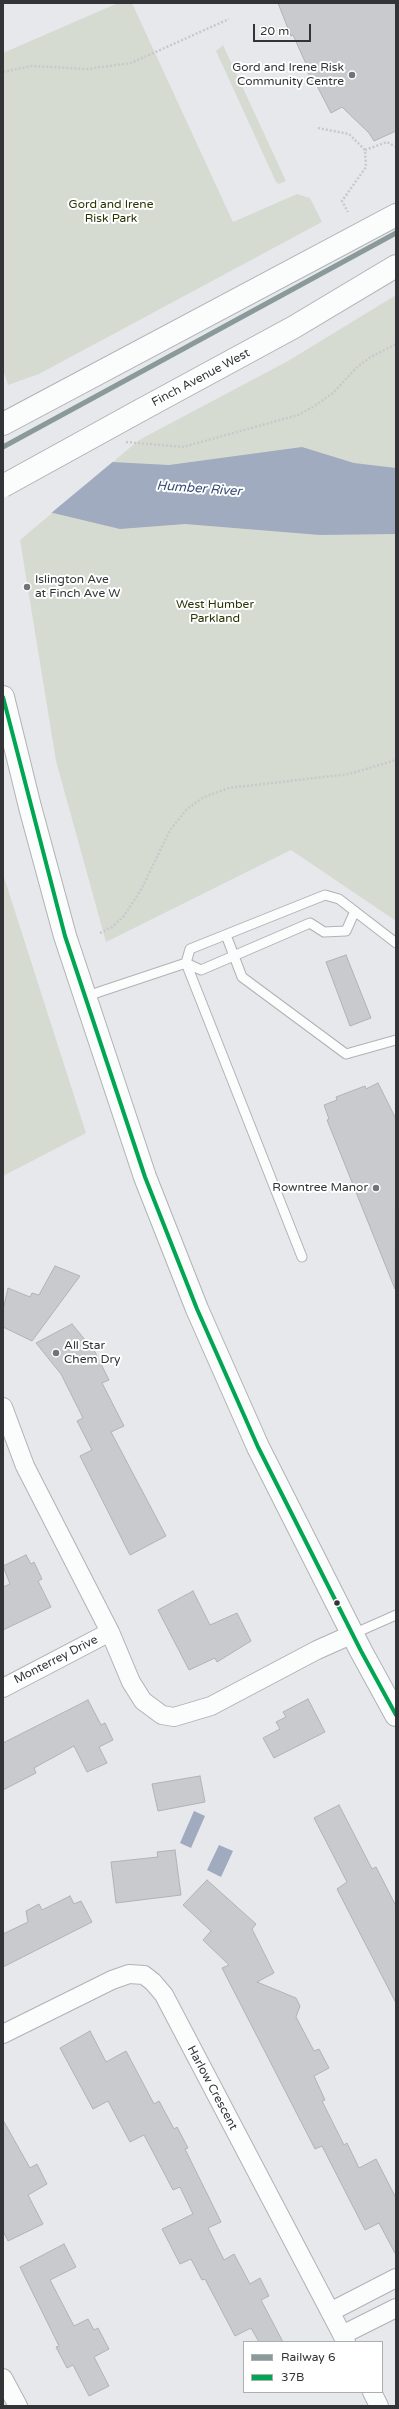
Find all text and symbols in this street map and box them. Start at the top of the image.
scale bar [255,16,313,42]
text: 20 m [260,24,289,38]
place label: Gord and Irene Risk Community Centre [232,61,344,89]
marker: Gord and Irene Risk Community Centre [347,70,357,80]
park label: Gord and Irene Risk Park [69,198,153,226]
street label: Finch Avenue West [149,346,253,410]
water label: Humber River [156,478,242,500]
place label: Islington Ave at Finch Ave W [35,573,120,601]
marker: Islington Ave at Finch Ave W [22,582,32,592]
park label: West Humber Parkland [176,598,254,626]
place label: Rowntree Manor [272,1181,368,1195]
marker: Rowntree Manor [371,1183,381,1193]
place label: All Star Chem Dry [64,1339,121,1367]
marker: All Star Chem Dry [51,1348,61,1358]
unlabelled marker [332,1598,342,1608]
street label: Monterrey Drive [12,1633,100,1687]
street label: Harlow Crescent [184,2043,240,2133]
legend [243,2341,383,2393]
text: Railway 6 [281,2350,335,2364]
text: 37B [281,2370,304,2384]

